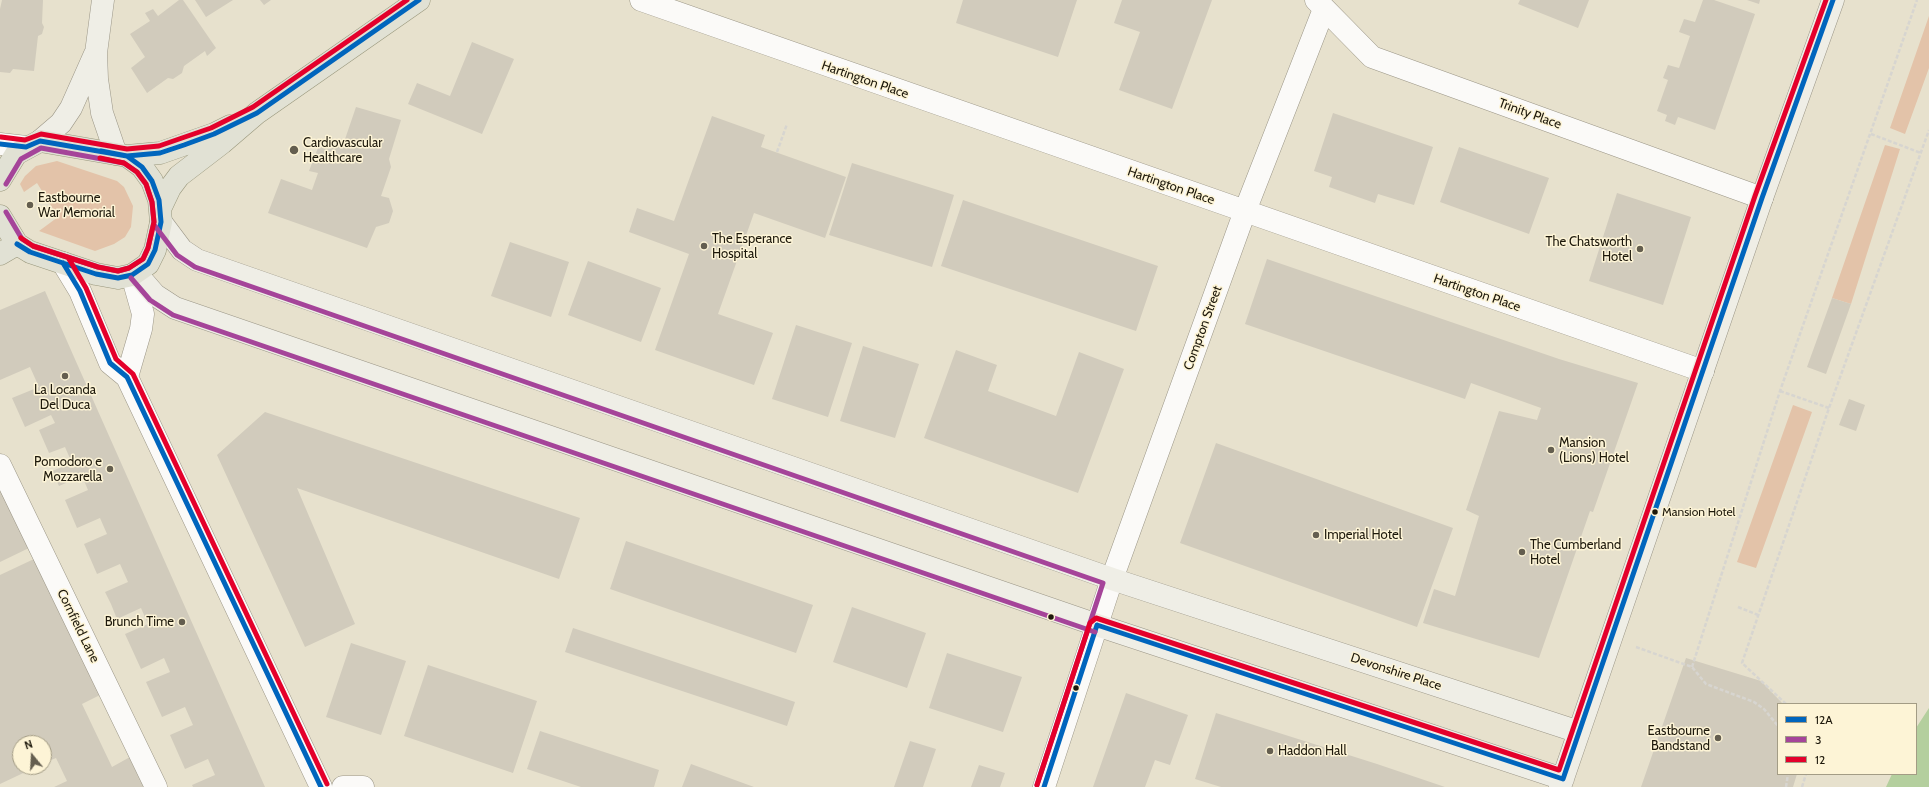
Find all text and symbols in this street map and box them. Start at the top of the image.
street label: Hartington Place [819,58,911,102]
street label: Trinity Place [1496,95,1564,133]
place label: Cardiovascular Healthcare [303,135,382,166]
marker: Cardiovascular Healthcare [288,144,300,156]
street label: Hartington Place [1125,164,1217,208]
place label: Eastbourne War Memorial [38,190,115,221]
marker: Eastbourne War Memorial [25,200,35,210]
place label: The Esperance Hospital [712,231,792,262]
place label: The Chatsworth Hotel [1546,234,1632,265]
marker: The Esperance Hospital [699,241,709,251]
marker: The Chatsworth Hotel [1635,244,1645,254]
street label: Hartington Place [1431,271,1523,315]
street label: Compton Street [1181,284,1225,372]
marker: La Locanda Del Duca [60,371,70,381]
place label: La Locanda Del Duca [34,382,96,413]
place label: Mansion (Lions) Hotel [1559,435,1629,466]
marker: Mansion (Lions) Hotel [1546,445,1556,455]
place label: Pomodoro e Mozzarella [34,454,102,485]
marker: Pomodoro e Mozzarella [105,464,115,474]
place label: Mansion Hotel [1662,505,1735,519]
marker: Mansion Hotel [1650,507,1660,517]
place label: Imperial Hotel [1324,527,1402,543]
marker: Imperial Hotel [1311,530,1321,540]
place label: The Cumberland Hotel [1530,537,1621,568]
marker: The Cumberland Hotel [1517,547,1527,557]
street label: Cornfield Lane [53,587,103,665]
unlabelled marker [1046,612,1056,622]
place label: Brunch Time [105,614,174,630]
marker: Brunch Time [177,617,187,627]
street label: Devonshire Place [1349,650,1443,694]
unlabelled marker [1071,683,1081,693]
legend [1777,703,1917,775]
text: 12A [1815,712,1833,727]
place label: Eastbourne Bandstand [1648,723,1710,754]
text: 3 [1815,732,1822,747]
marker: Eastbourne Bandstand [1713,733,1723,743]
north arrow [12,735,52,775]
text: N [23,737,34,752]
place label: Haddon Hall [1278,743,1346,759]
marker: Haddon Hall [1265,746,1275,756]
text: 12 [1815,752,1825,767]

